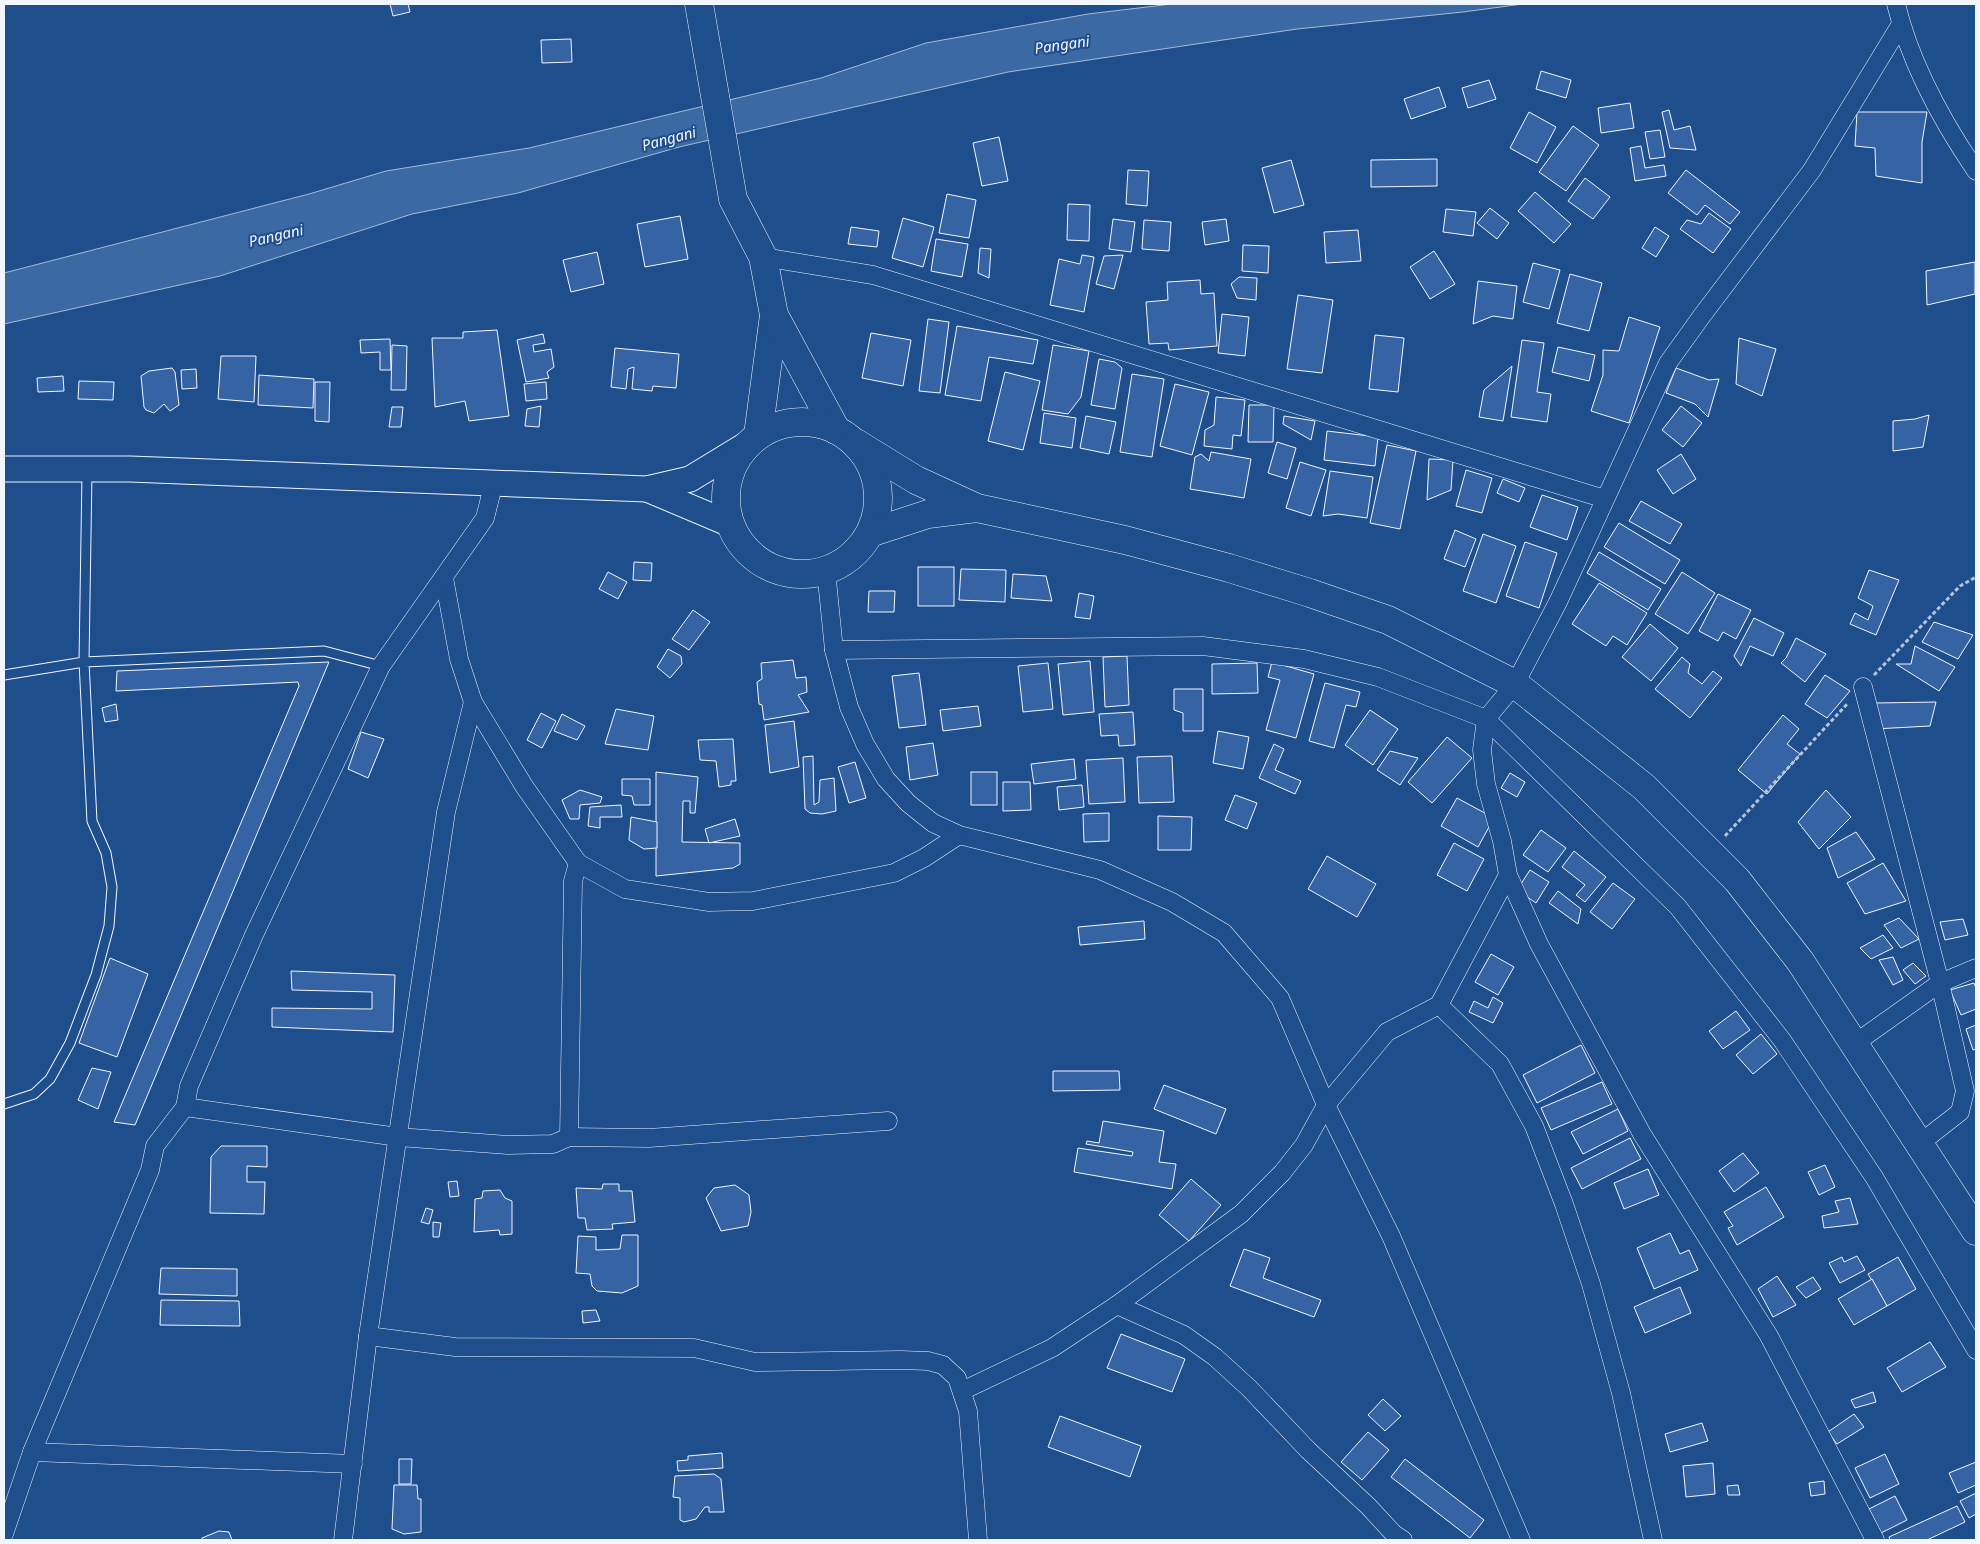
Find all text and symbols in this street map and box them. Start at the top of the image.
water label: Pangani [1033,30,1092,58]
water label: Pangani [639,121,699,155]
water label: Pangani [246,219,306,251]

